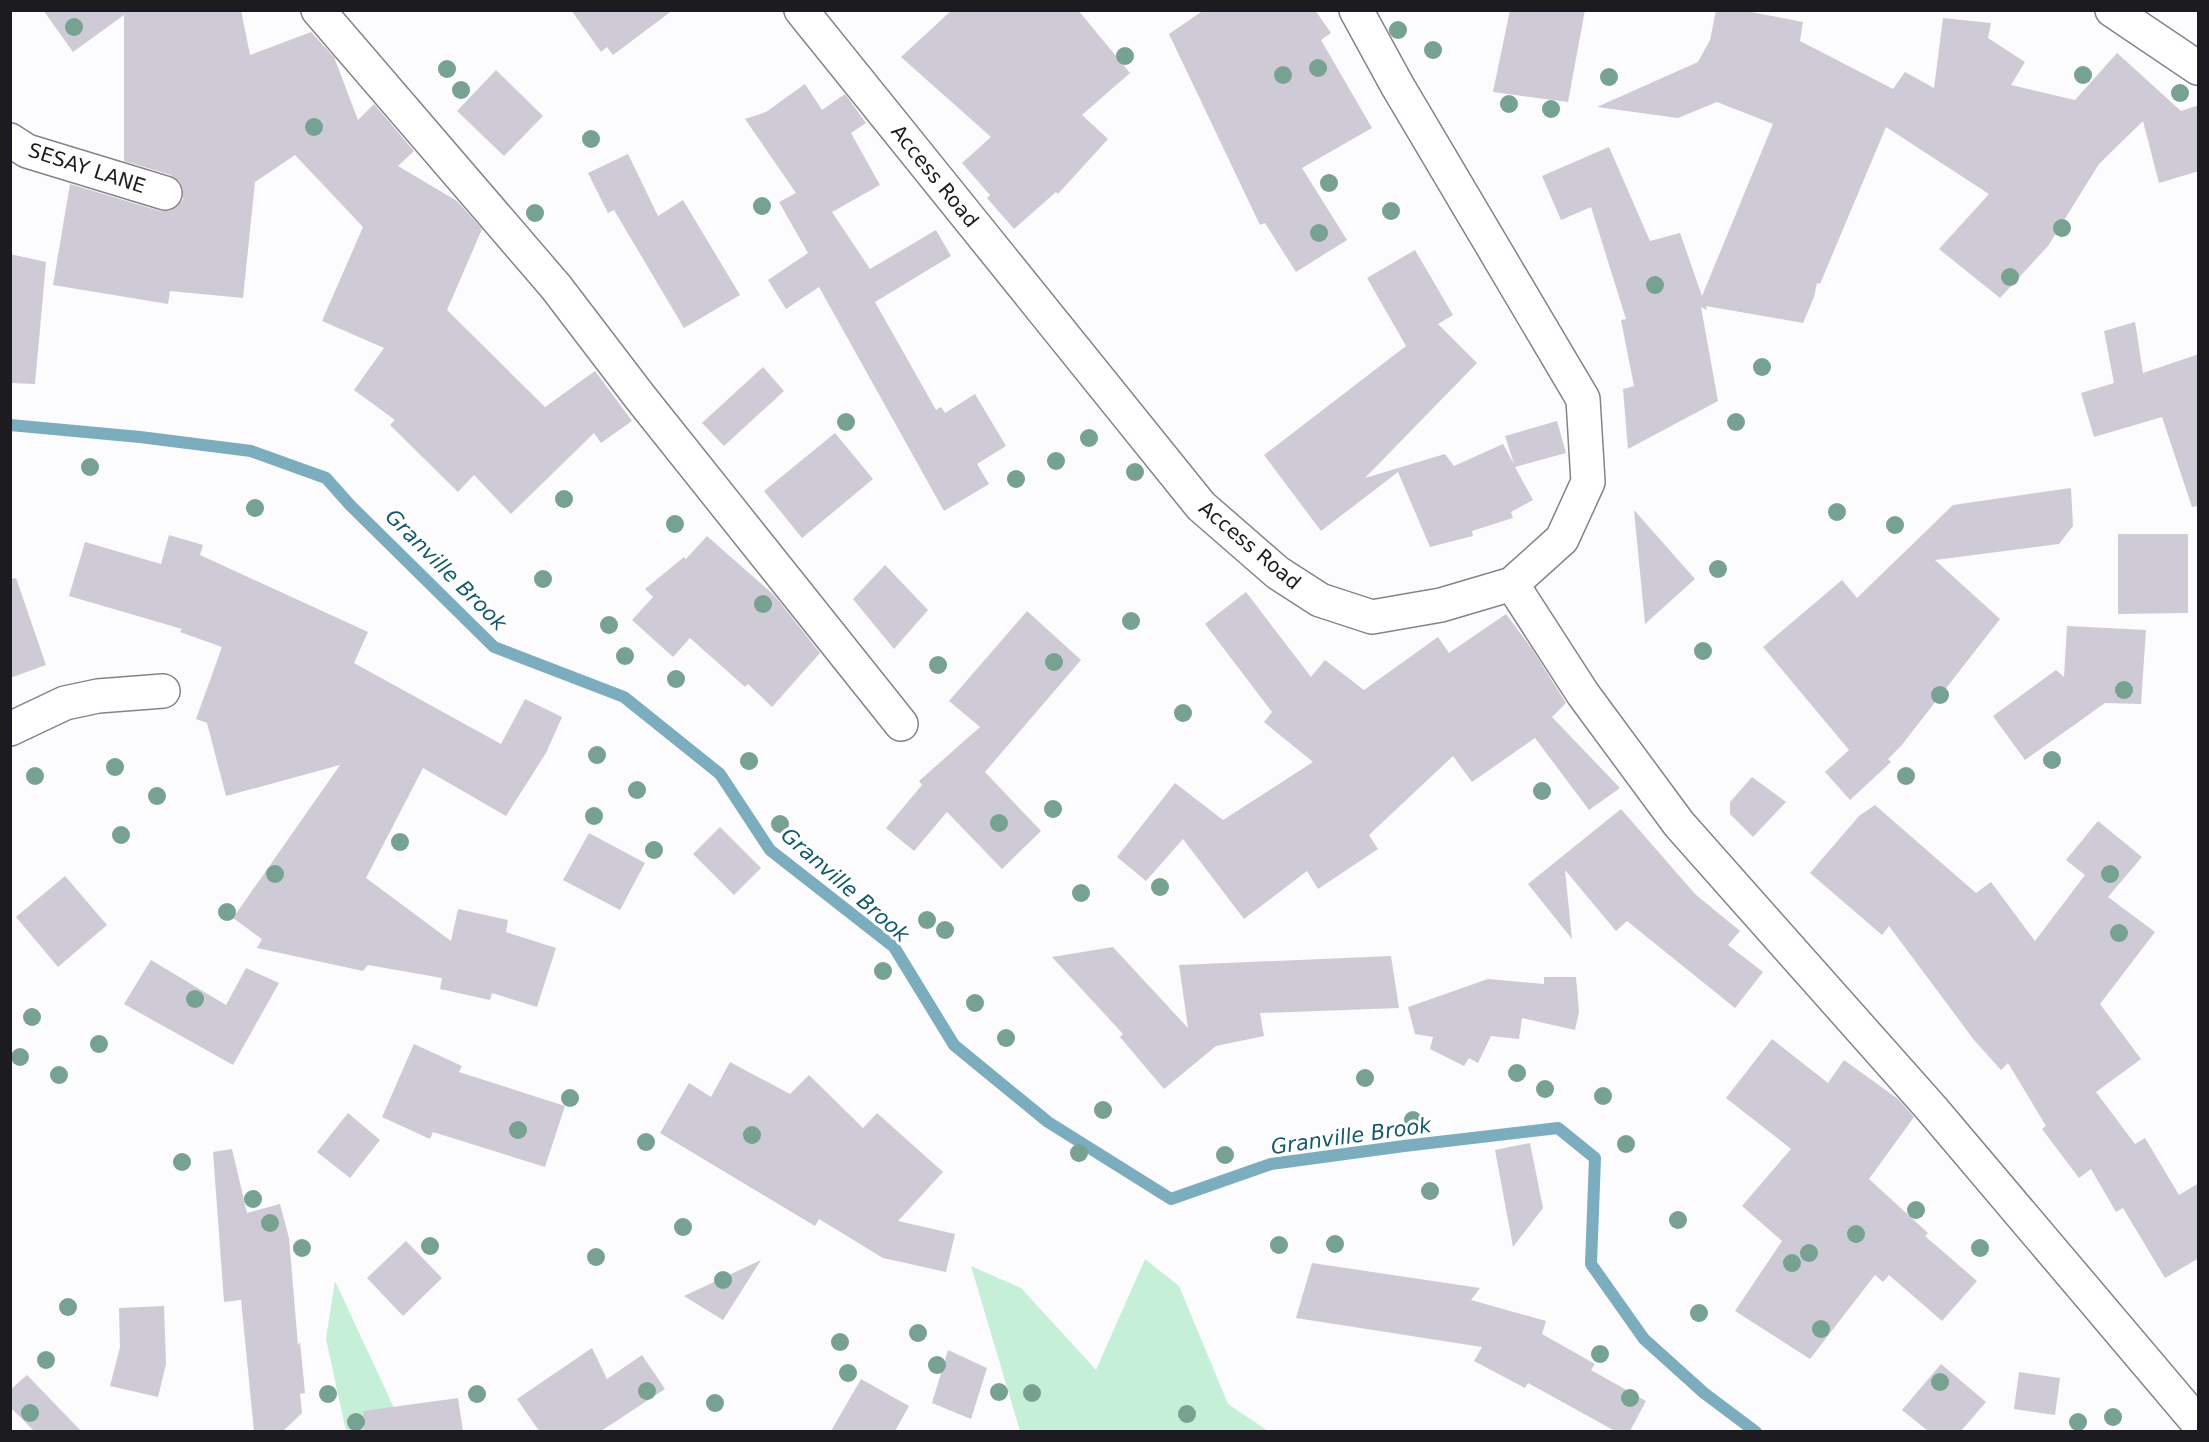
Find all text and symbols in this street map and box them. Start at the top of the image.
street label: Access Road [886,120,984,232]
street label: SESAY LANE [25,138,149,198]
street label: Access Road [1194,496,1306,594]
water label: Granville Brook [380,504,512,636]
water label: Granville Brook [776,823,914,948]
water label: Granville Brook [1269,1113,1433,1159]

